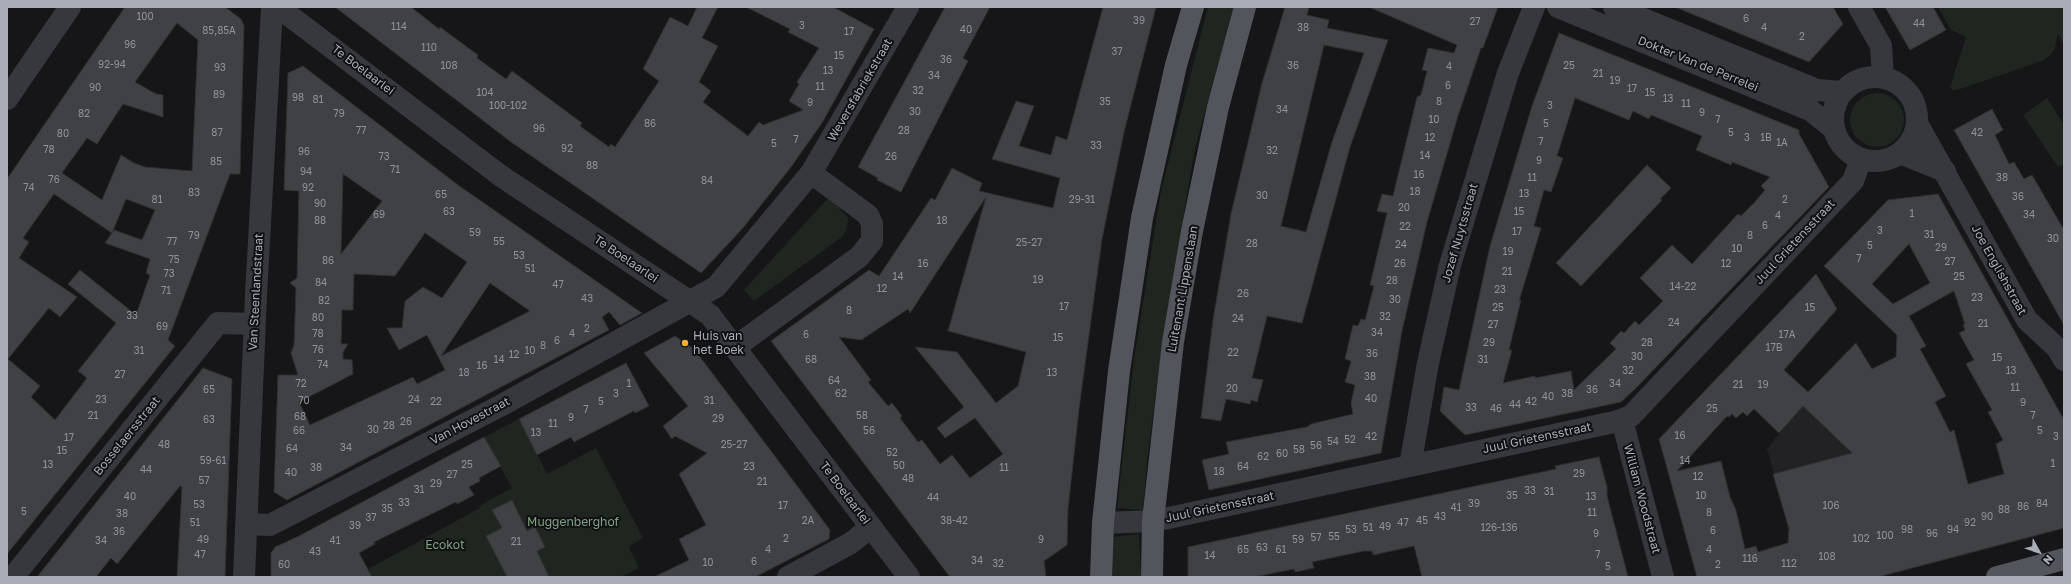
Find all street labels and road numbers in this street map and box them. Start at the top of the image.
street label: Dokter Van de Perrelei [1636,33,1760,95]
street label: Weversfabriekstraat [825,36,895,144]
street label: Te Boelaarlei [329,42,397,98]
street label: Jozef Nuytsstraat [1439,182,1481,284]
street label: Juul Grietensstraat [1752,197,1838,287]
street label: Joe Englishstraat [1968,222,2030,318]
street label: Luitenant Lippenslaan [1165,225,1201,353]
street label: Te Boelaarlei [591,232,661,286]
street label: Van Steenlandstraat [246,233,266,351]
street label: Bosselaersstraat [91,394,163,478]
street label: Van Hovestraat [428,394,512,448]
street label: Juul Grietensstraat [1481,419,1593,457]
street label: William Woodstraat [1620,443,1664,555]
street label: Te Boelaarlei [817,459,873,527]
street label: Juul Grietensstraat [1164,488,1276,526]

